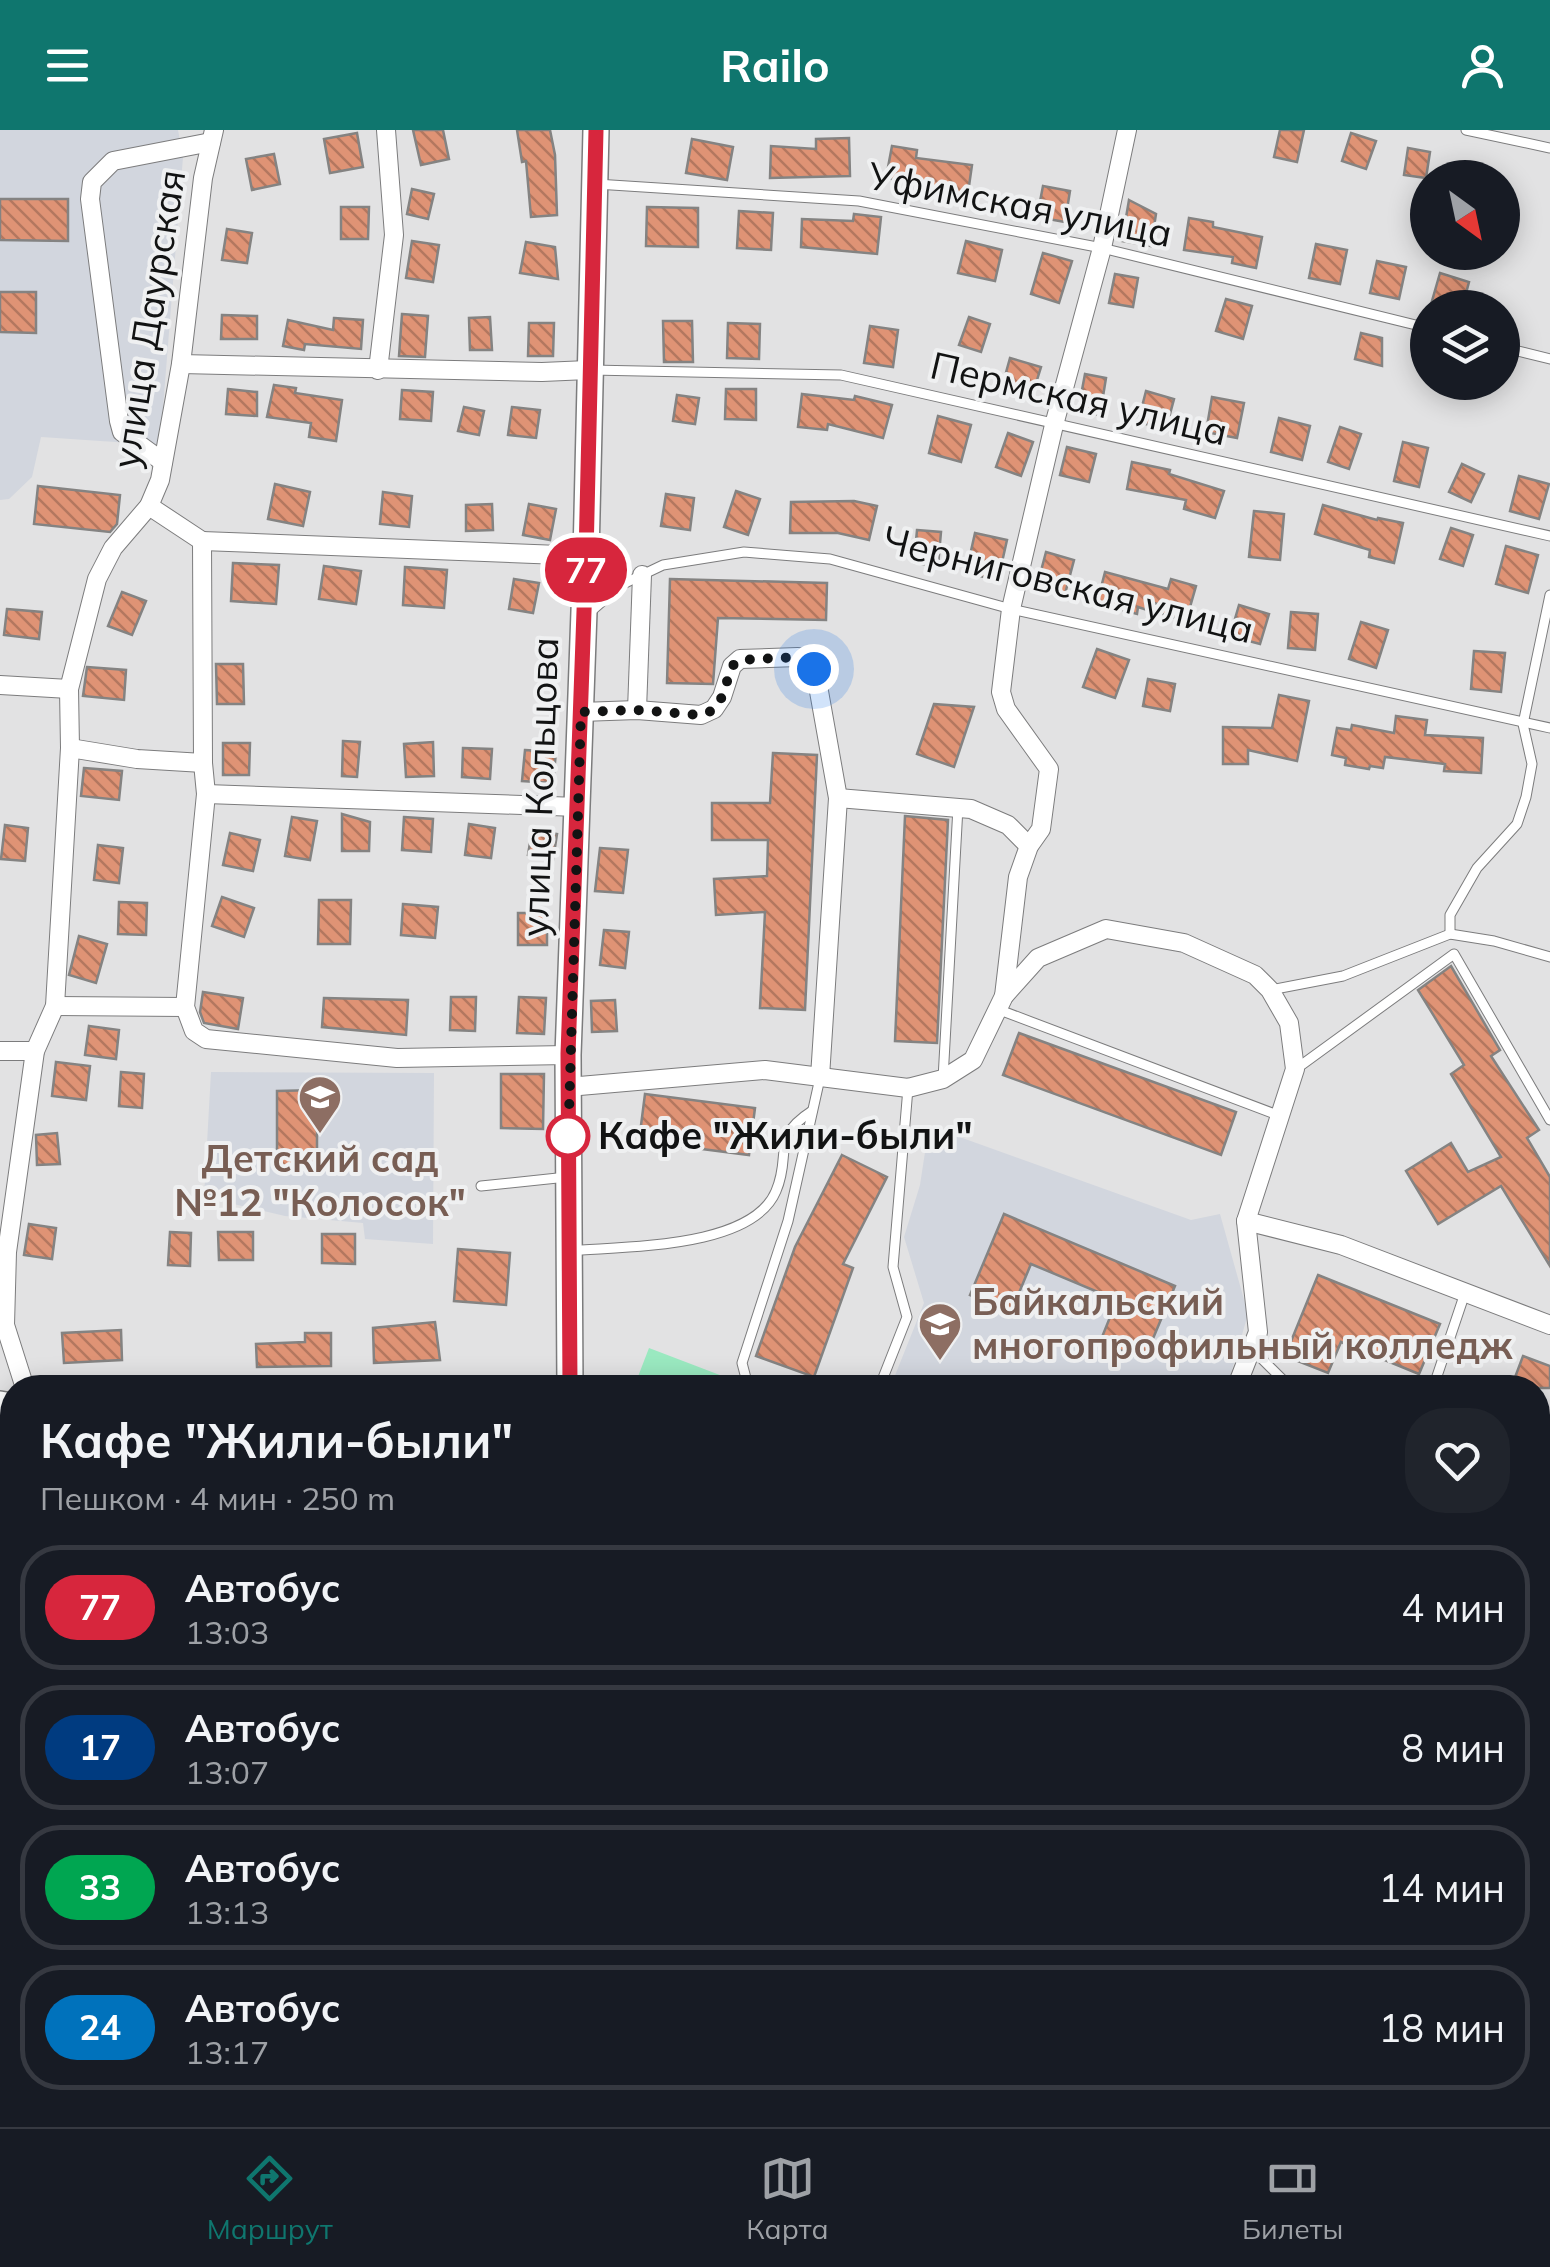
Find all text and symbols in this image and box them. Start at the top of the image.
text: Railo [720,37,830,93]
icon: menu [40,38,95,93]
icon: person [1455,38,1510,93]
street label: Уфимская улица [863,151,1176,257]
north arrow [1410,160,1520,270]
map controls [1410,160,1520,400]
street label: улица Даурская [101,166,195,472]
button: layers [1410,290,1520,400]
street label: Пермская улица [926,341,1232,456]
street label: Черниговская улица [878,515,1259,653]
line badge: 77 [541,538,631,602]
text: 77 [565,548,607,592]
street label: улица Кольцова [510,636,568,938]
your location [789,644,839,694]
school or university icon: Детский сад №12 "Колосок" [297,1074,343,1135]
place label: Кафе "Жили-были" [598,1111,972,1159]
marker: Кафе "Жили-были" [547,1115,589,1157]
place label: Детский сад №12 "Колосок" [174,1134,466,1226]
place label: Байкальский многопрофильный колледж [972,1277,1513,1369]
school or university icon: Байкальский многопрофильный колледж [917,1301,963,1362]
button: heart [1405,1408,1510,1513]
text: Кафе "Жили-были" [40,1410,513,1470]
text: Пешком · 4 мин · 250 m [40,1478,395,1518]
text: Автобус [185,1564,340,1612]
text: 4 мин [1401,1584,1505,1632]
text: 77 [79,1585,121,1629]
text: 13:03 [185,1612,269,1652]
text: Автобус [185,1704,340,1752]
text: 8 мин [1401,1724,1505,1772]
text: 17 [79,1725,121,1769]
text: 13:07 [185,1752,269,1792]
text: Автобус [185,1844,340,1892]
text: 14 мин [1379,1864,1505,1912]
text: 33 [79,1865,121,1909]
text: 13:13 [185,1892,269,1932]
text: Автобус [185,1984,340,2032]
text: 18 мин [1379,2004,1505,2052]
text: 24 [79,2005,121,2049]
text: 13:17 [185,2032,269,2072]
tab: Маршрут [207,2151,333,2246]
tab: Карта [746,2151,829,2246]
tab: Билеты [1242,2151,1343,2246]

